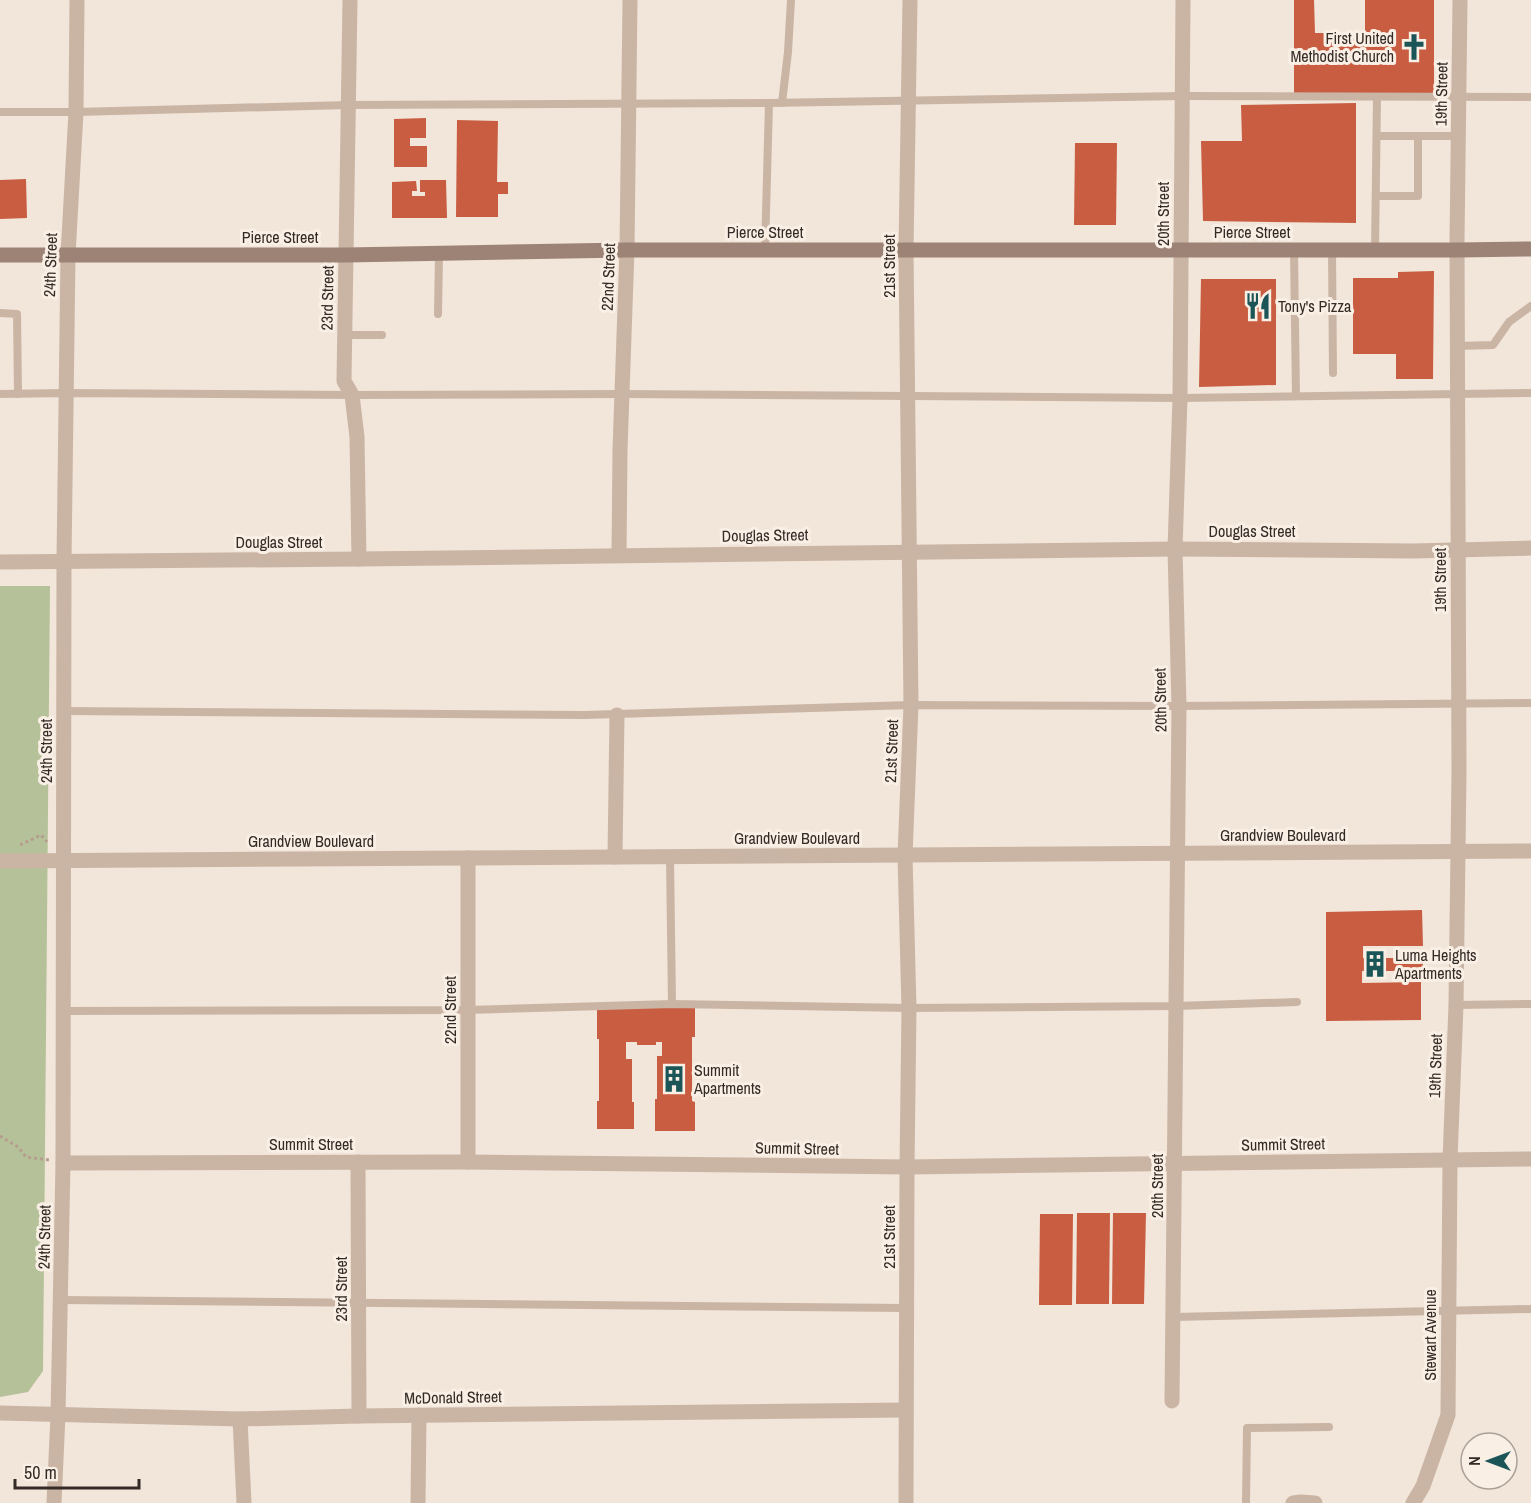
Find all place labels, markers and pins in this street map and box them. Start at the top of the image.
place label: First United Methodist Church [1290,27,1394,67]
church icon: First United Methodist Church [1399,32,1429,62]
restaurant icon: Tony's Pizza [1243,291,1273,321]
place label: Tony's Pizza [1278,295,1352,317]
place label: Luma Heights Apartments [1394,944,1477,984]
building icon: Luma Heights Apartments [1360,949,1390,979]
place label: Summit Apartments [693,1059,761,1099]
building icon: Summit Apartments [659,1064,689,1094]

